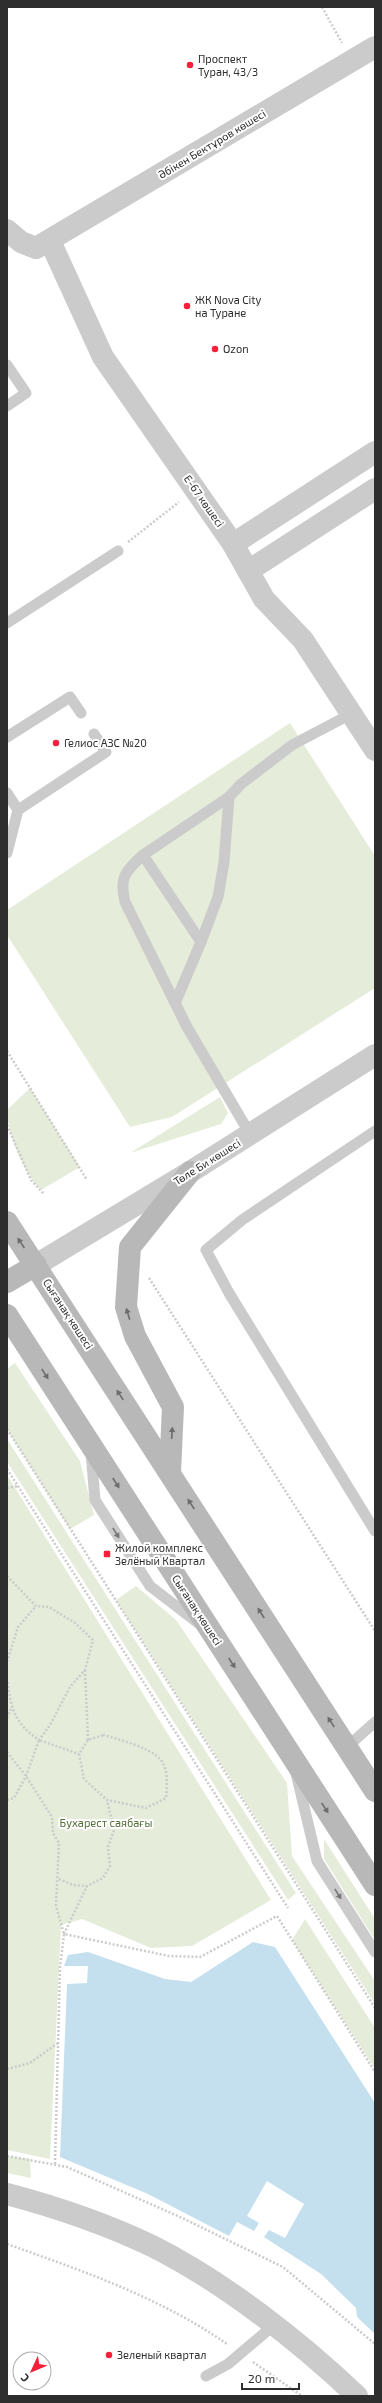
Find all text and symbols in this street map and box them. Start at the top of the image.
place label: Проспект Туран, 43/3 [198,52,258,79]
marker: Проспект Туран, 43/3 [185,60,195,70]
street label: Әбікен Бектұров көшесі [156,106,268,181]
place label: ЖК Nova City на Туране [195,293,261,320]
marker: ЖК Nova City на Туране [182,301,192,311]
place label: Ozon [223,342,249,355]
marker: Ozon [210,344,220,354]
street label: Е-67 көшесі [182,472,227,529]
place label: Гелиос АЗС №20 [64,736,147,749]
marker: Гелиос АЗС №20 [51,738,61,748]
street label: Төле Би көшесі [171,1136,243,1187]
one-way arrow [18,1237,25,1249]
street label: Сығанақ көшесі [41,1276,96,1351]
one-way arrow [125,1308,131,1320]
one-way arrow [41,1369,49,1379]
one-way arrow [116,1389,123,1401]
one-way arrow [169,1426,175,1439]
one-way arrow [112,1477,119,1489]
one-way arrow [187,1498,194,1510]
one-way arrow [112,1528,120,1538]
place label: Жилой комплекс Зелёный Квартал [115,1541,205,1567]
marker: Жилой комплекс Зелёный Квартал [102,1549,112,1559]
street label: Сығанақ көшесі [170,1572,225,1647]
one-way arrow [257,1608,265,1618]
one-way arrow [228,1658,236,1668]
one-way arrow [327,1717,335,1728]
one-way arrow [321,1802,329,1813]
park label: Бухарест саябағы [60,1816,152,1830]
one-way arrow [334,1889,342,1899]
place label: Зеленый квартал [117,2348,206,2361]
marker: Зеленый квартал [104,2350,114,2360]
north arrow [12,2351,52,2391]
scale bar [242,2365,299,2391]
text: С [17,2371,31,2385]
text: 20 m [248,2371,275,2385]

